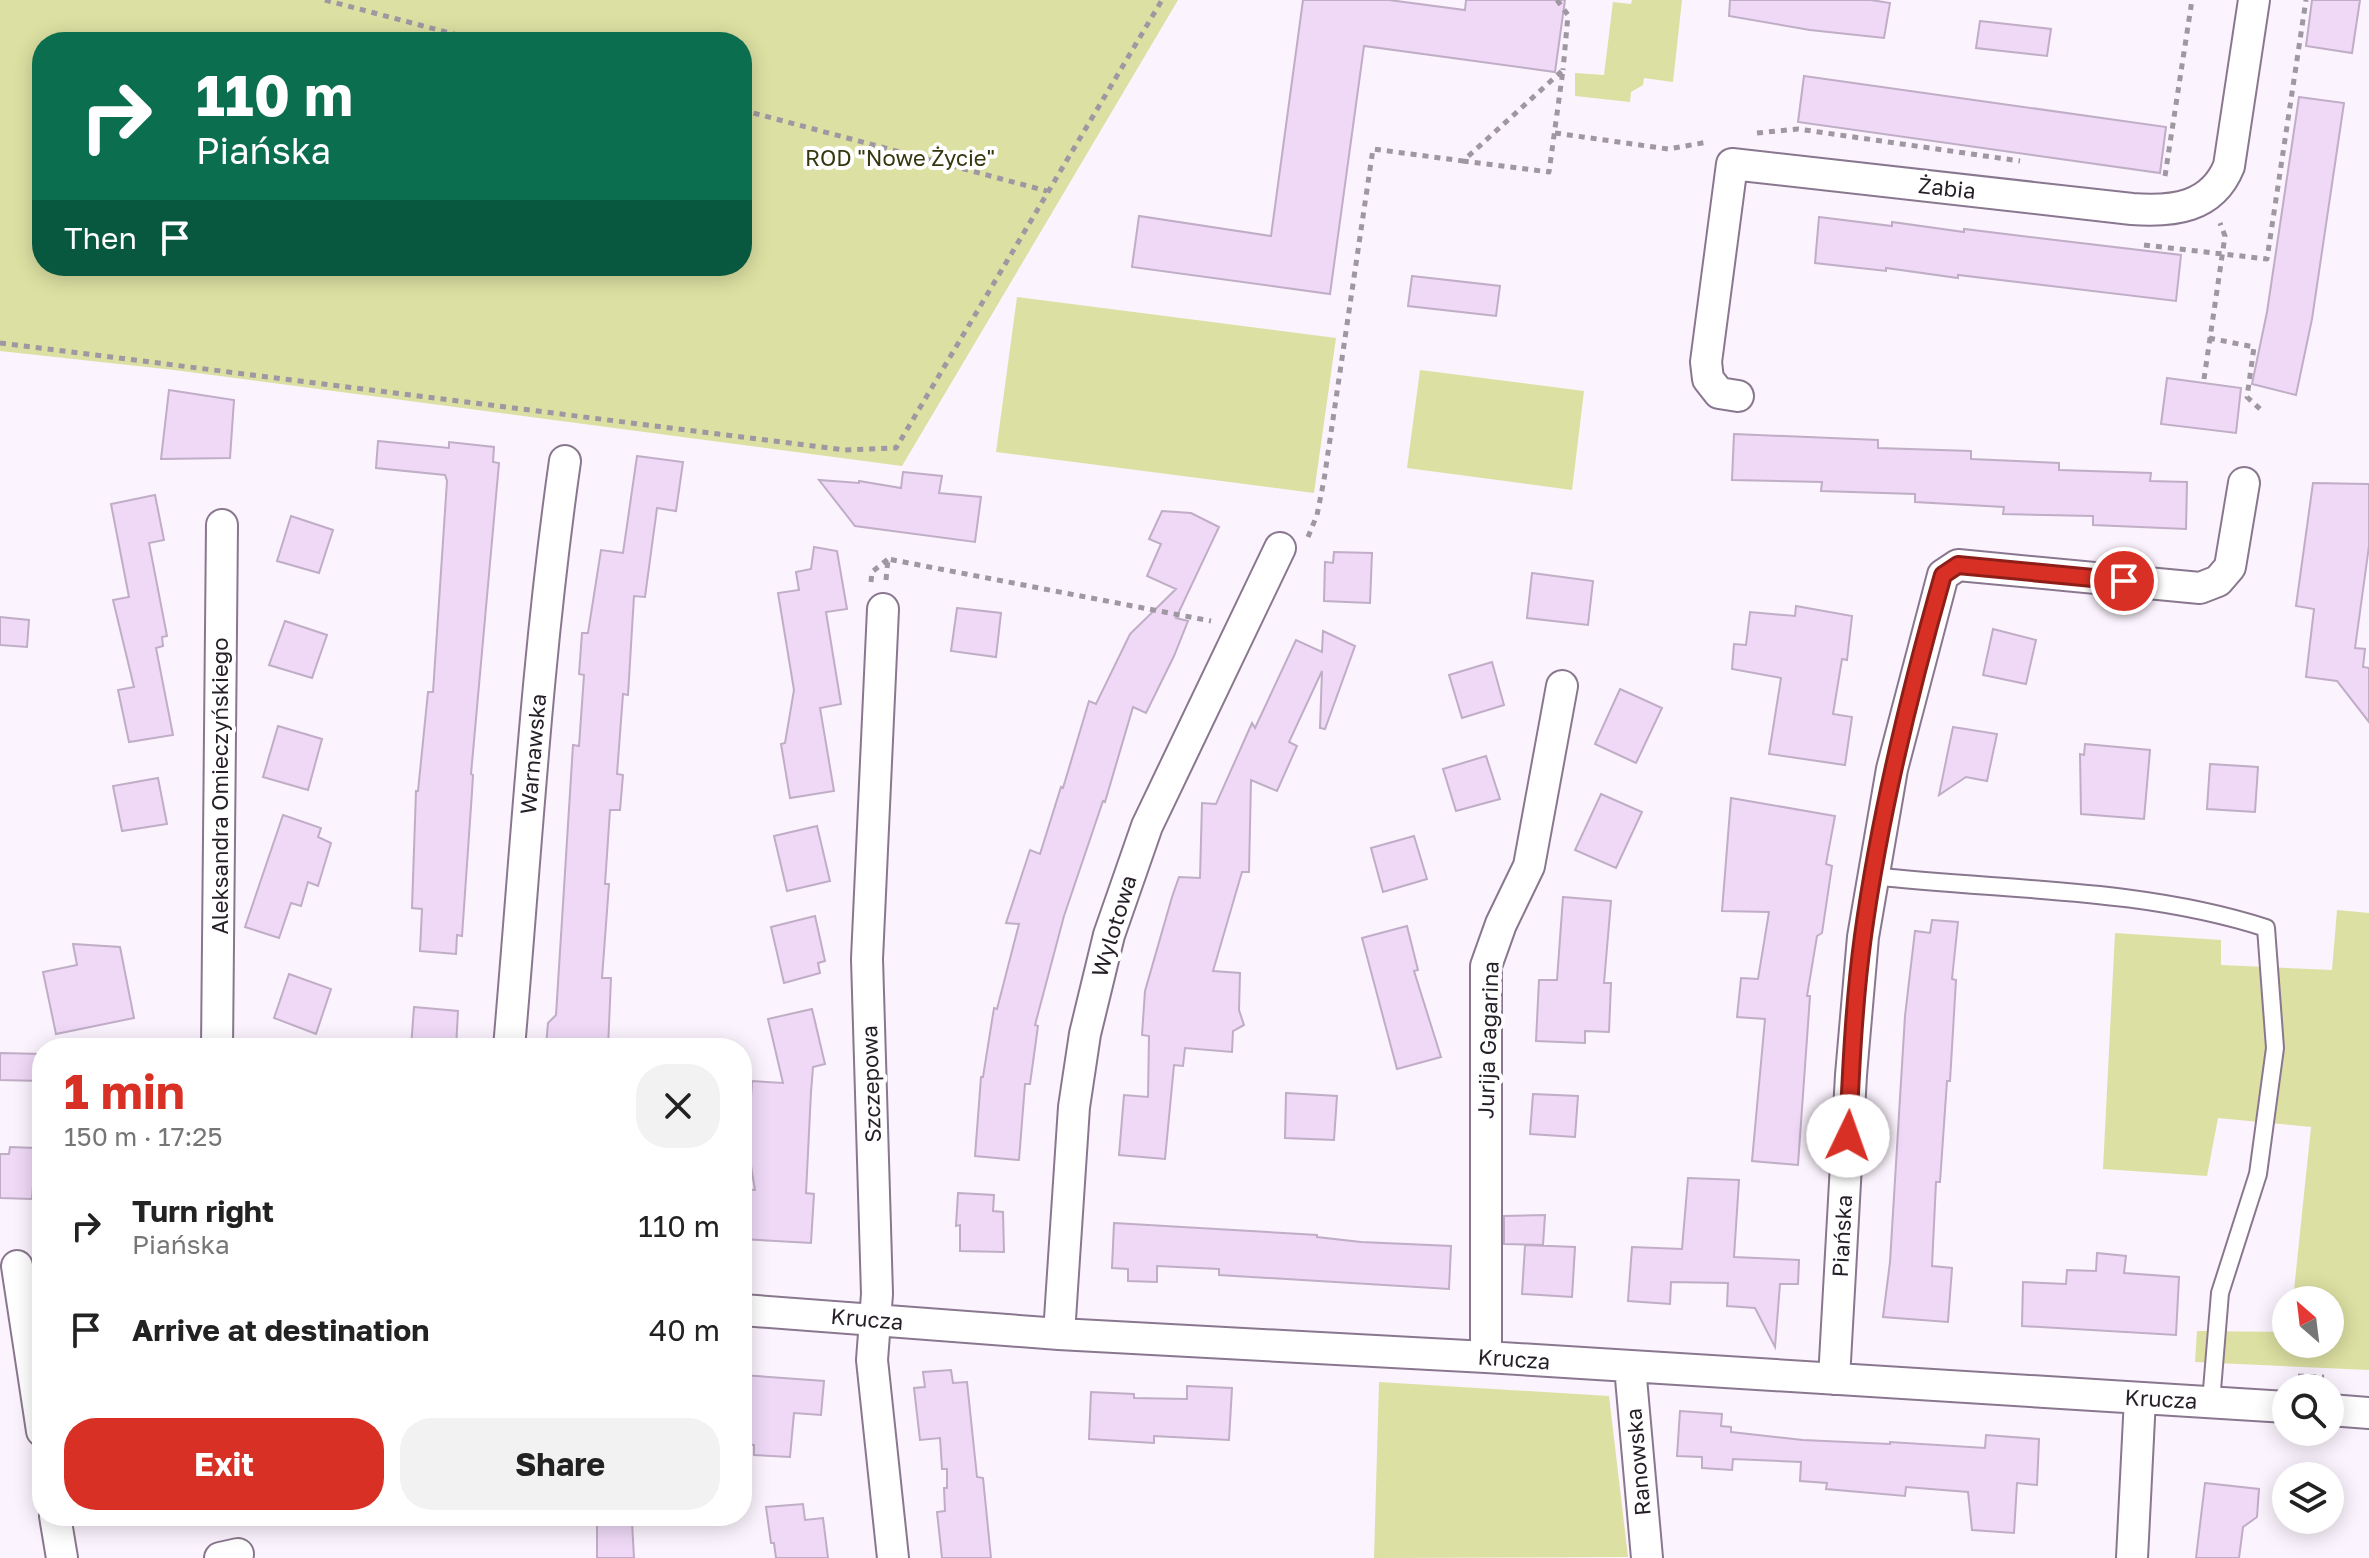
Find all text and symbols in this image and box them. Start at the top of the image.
text: 110 m [196,61,353,128]
icon: right [64,64,168,168]
text: Piańska [196,129,331,172]
park label: ROD "Nowe Życie" [805,144,995,171]
street label: Żabia [1917,171,1977,204]
icon: arrive [153,216,197,260]
text: Then [64,220,137,256]
pin [2090,547,2158,615]
icon: arrive [2102,559,2146,603]
street label: Aleksandra Omieczyńskiego [206,638,233,934]
street label: Warnawska [514,692,551,815]
street label: Wylotowa [1085,872,1142,980]
street label: Jurija Gagarina [1471,960,1504,1119]
street label: Szczepowa [855,1025,886,1143]
text: 1 min [64,1062,185,1120]
button: close [636,1064,720,1148]
position arrow [1806,1094,1890,1178]
text: 150 m · 17:25 [64,1121,222,1152]
text: Turn right [132,1193,274,1229]
street label: Piańska [1826,1194,1857,1278]
icon: right [64,1204,108,1248]
text: 110 m [638,1208,720,1244]
text: Piańska [132,1229,230,1260]
north arrow [2272,1286,2344,1358]
map controls [2272,1286,2344,1534]
street label: Krucza [830,1302,904,1335]
icon: arrive [64,1308,108,1352]
text: Arrive at destination [132,1312,429,1348]
text: 40 m [649,1312,720,1348]
street label: Krucza [1477,1342,1551,1375]
button: search [2272,1374,2344,1446]
street label: Krucza [2124,1383,2198,1414]
street label: Ranowska [1619,1407,1656,1517]
button: Exit [64,1418,384,1510]
button: Share [400,1418,720,1510]
button: layers [2272,1462,2344,1534]

